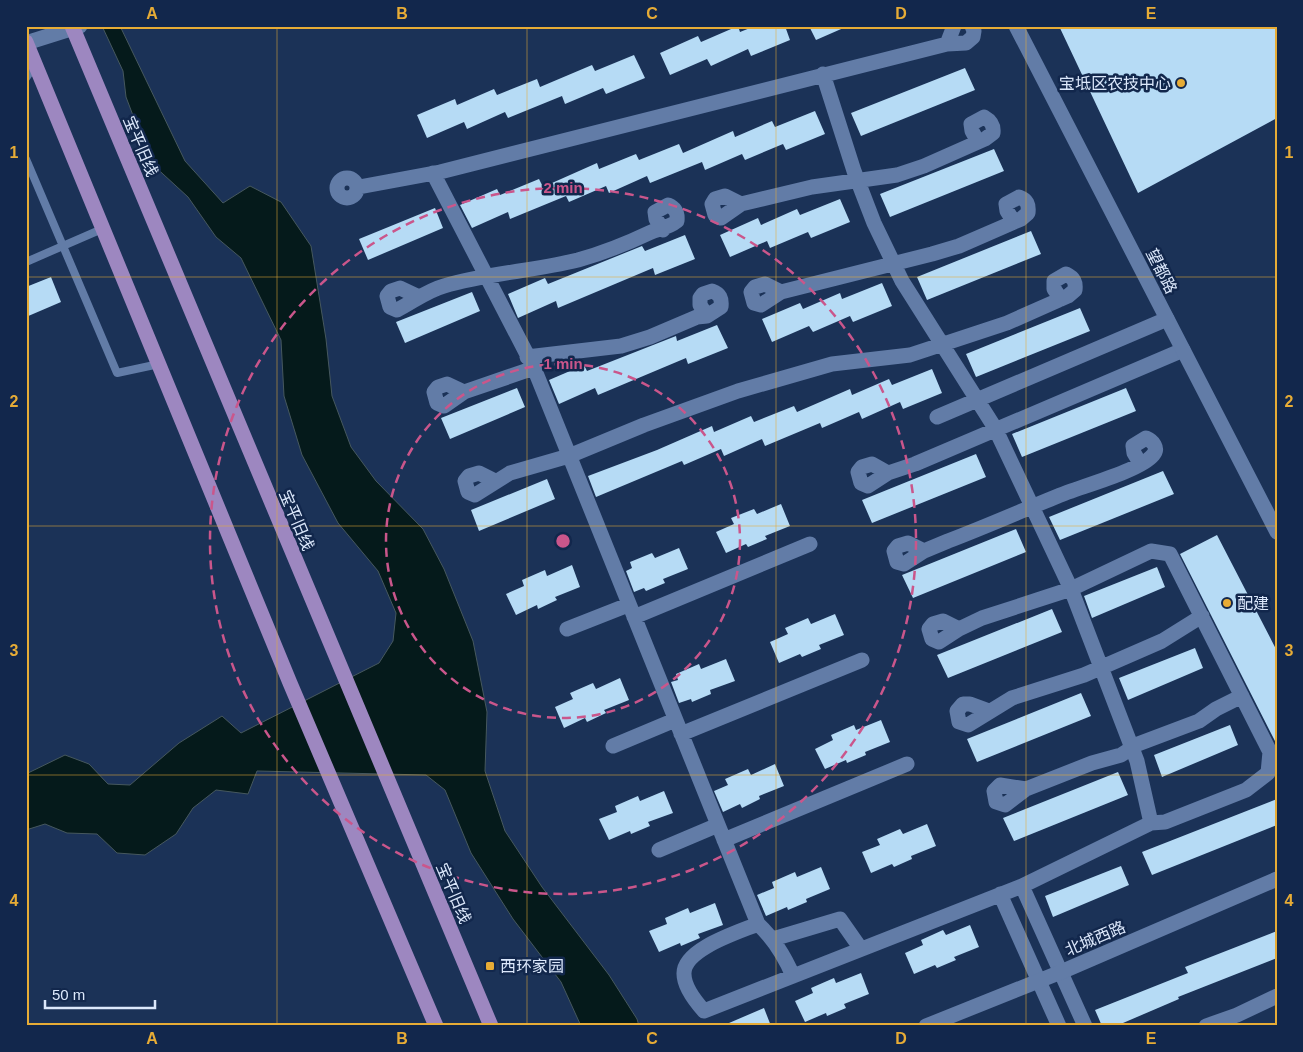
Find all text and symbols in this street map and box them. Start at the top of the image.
text: A [146,5,158,22]
text: B [396,5,408,22]
text: C [646,5,658,22]
text: D [895,5,907,22]
text: E [1146,5,1157,22]
place label: 宝坻区农技中心 [1059,75,1171,92]
marker: 宝坻区农技中心 [1175,77,1187,89]
street label: 宝平旧线 [120,113,161,179]
text: 1 [10,144,19,161]
text: 1 [1285,144,1294,161]
text: 2 min [543,179,583,196]
street label: 望都路 [1143,246,1180,296]
text: 1 min [543,355,583,372]
text: 2 [10,393,19,410]
text: 2 [1285,393,1294,410]
street label: 宝平旧线 [276,487,317,553]
centre of rings [554,532,572,550]
place label: 配建 [1237,595,1269,612]
marker: 配建 [1221,597,1233,609]
text: 3 [10,642,19,659]
text: 3 [1285,642,1294,659]
street label: 宝平旧线 [433,860,474,926]
text: 4 [10,892,19,909]
text: 4 [1285,892,1294,909]
street label: 北城西路 [1062,918,1128,959]
place label: 西环家园 [500,958,564,975]
marker: 西环家园 [484,960,496,972]
scale bar [45,977,155,1009]
text: 50 m [52,986,85,1003]
text: A [146,1030,158,1047]
text: B [396,1030,408,1047]
text: C [646,1030,658,1047]
text: D [895,1030,907,1047]
text: E [1146,1030,1157,1047]

